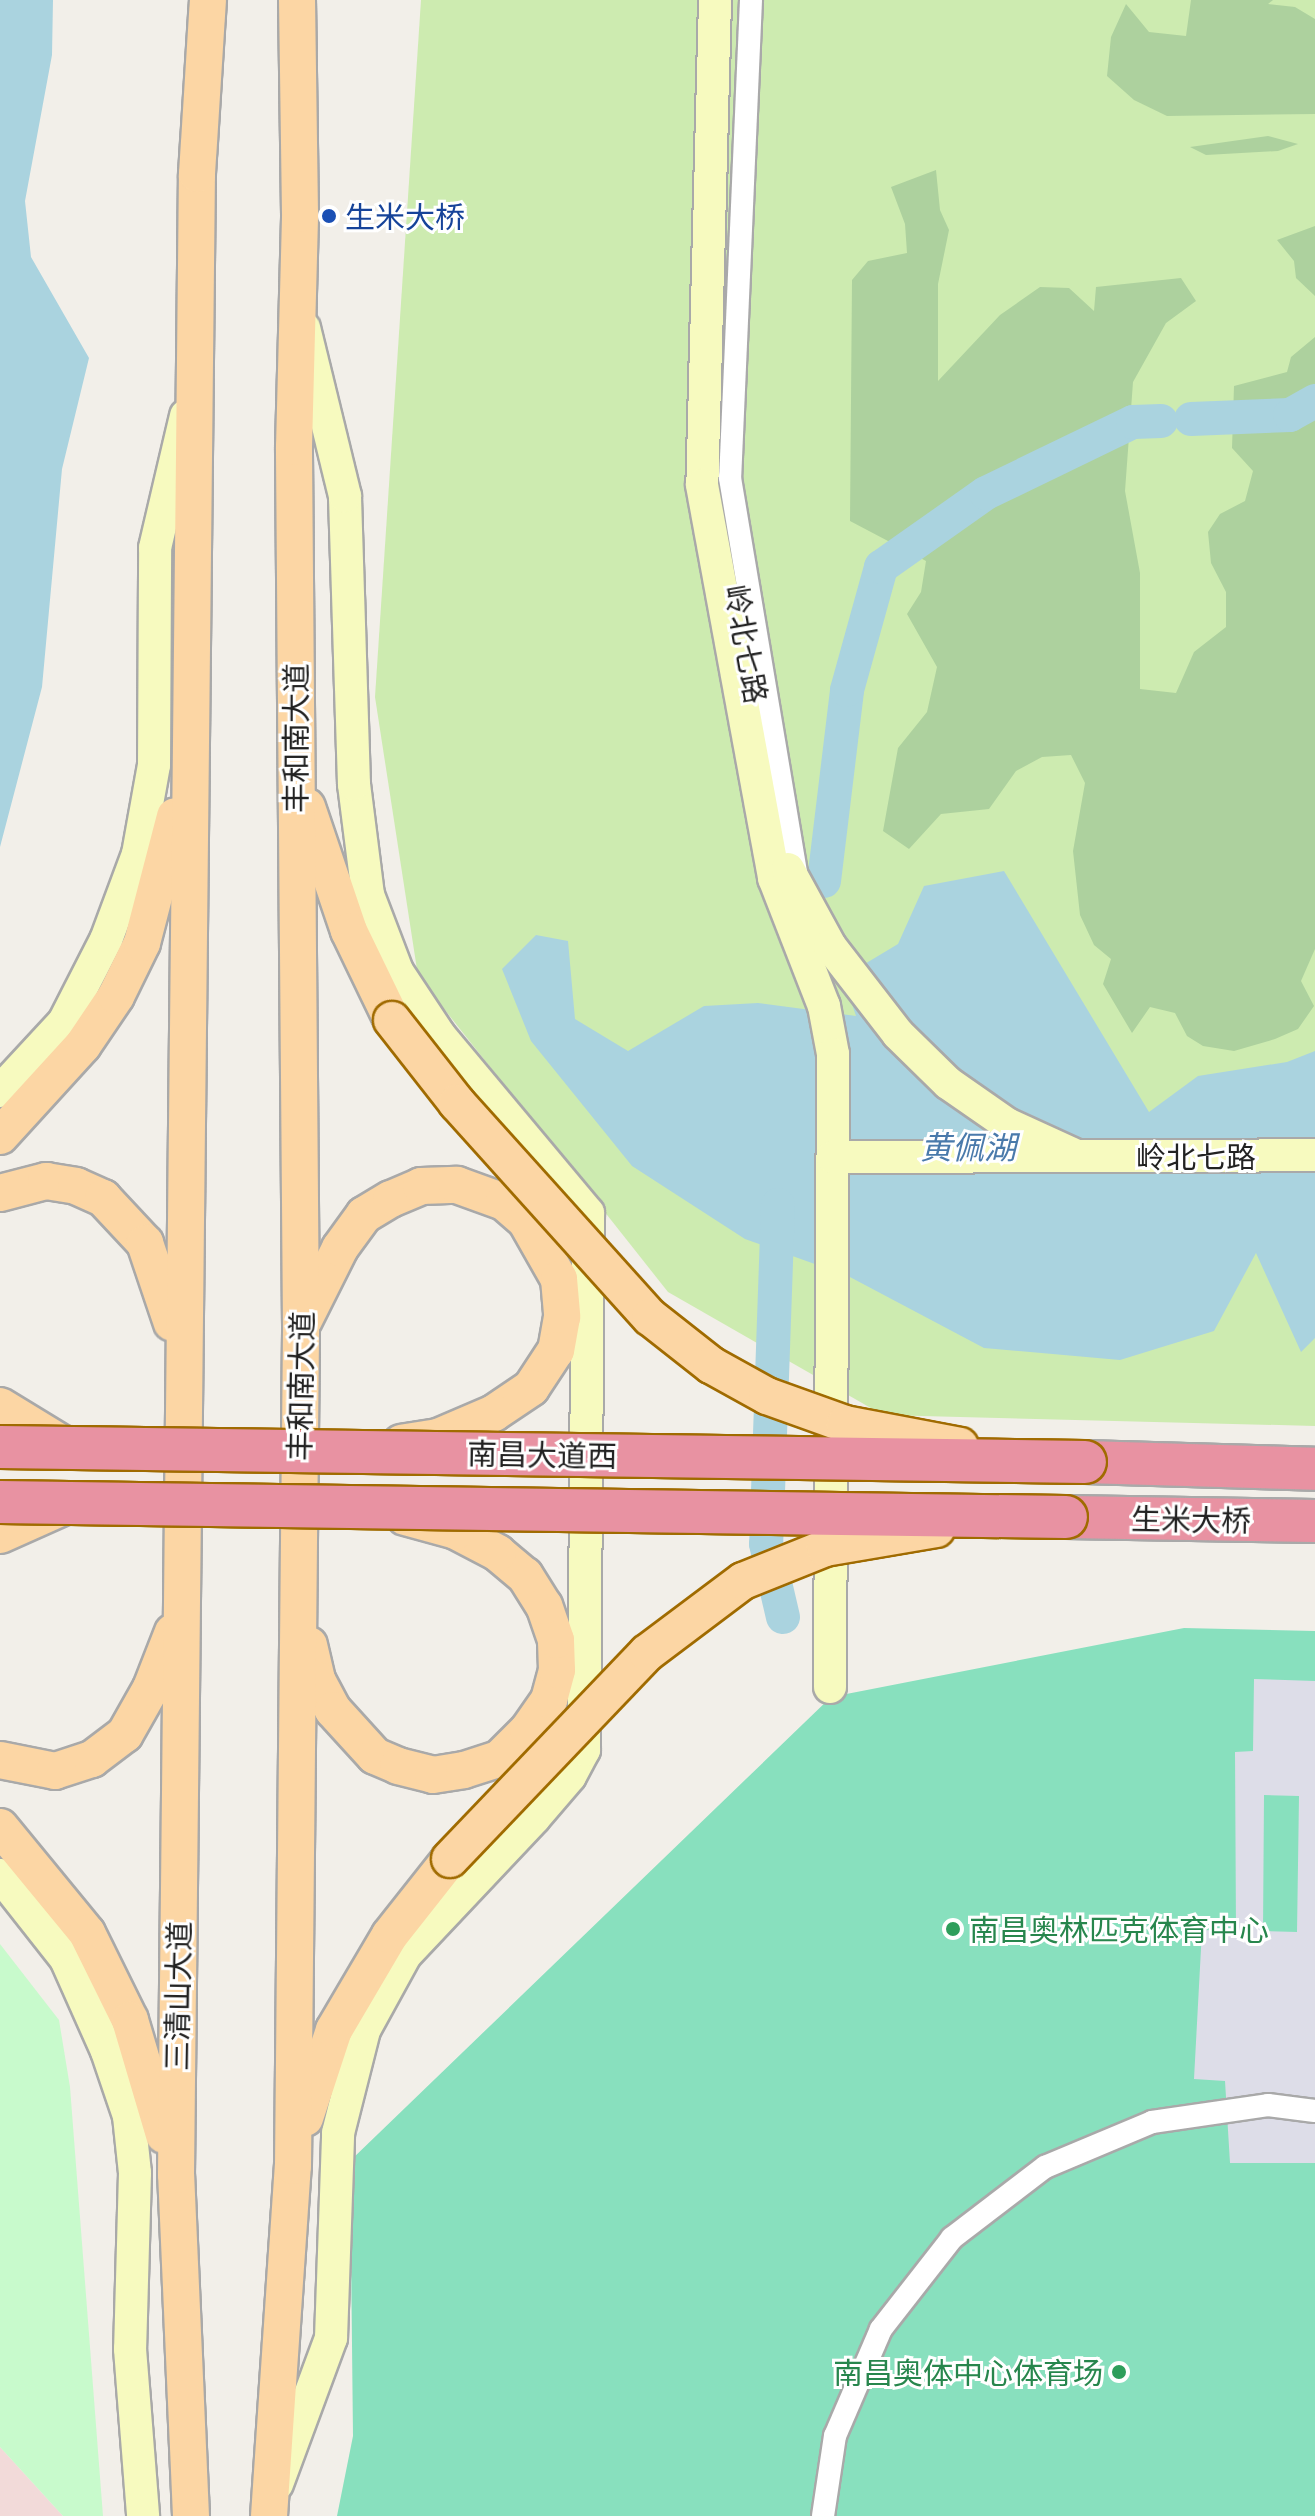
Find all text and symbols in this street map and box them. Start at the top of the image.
place label: 生米大桥 [345,198,465,234]
marker: 生米大桥 [320,207,338,225]
street label: 岭北七路 [719,582,775,706]
street label: 丰和南大道 [277,663,313,813]
water label: 黄佩湖 [920,1127,1016,1165]
street label: 岭北七路 [1136,1138,1256,1174]
street label: 丰和南大道 [281,1311,319,1461]
street label: 南昌大道西 [467,1435,617,1473]
street label: 生米大桥 [1131,1500,1251,1538]
place label: 南昌奥林匹克体育中心 [969,1911,1269,1947]
marker: 南昌奥林匹克体育中心 [944,1920,962,1938]
street label: 三清山大道 [158,1921,196,2071]
place label: 南昌奥体中心体育场 [833,2354,1103,2390]
marker: 南昌奥体中心体育场 [1110,2363,1128,2381]

